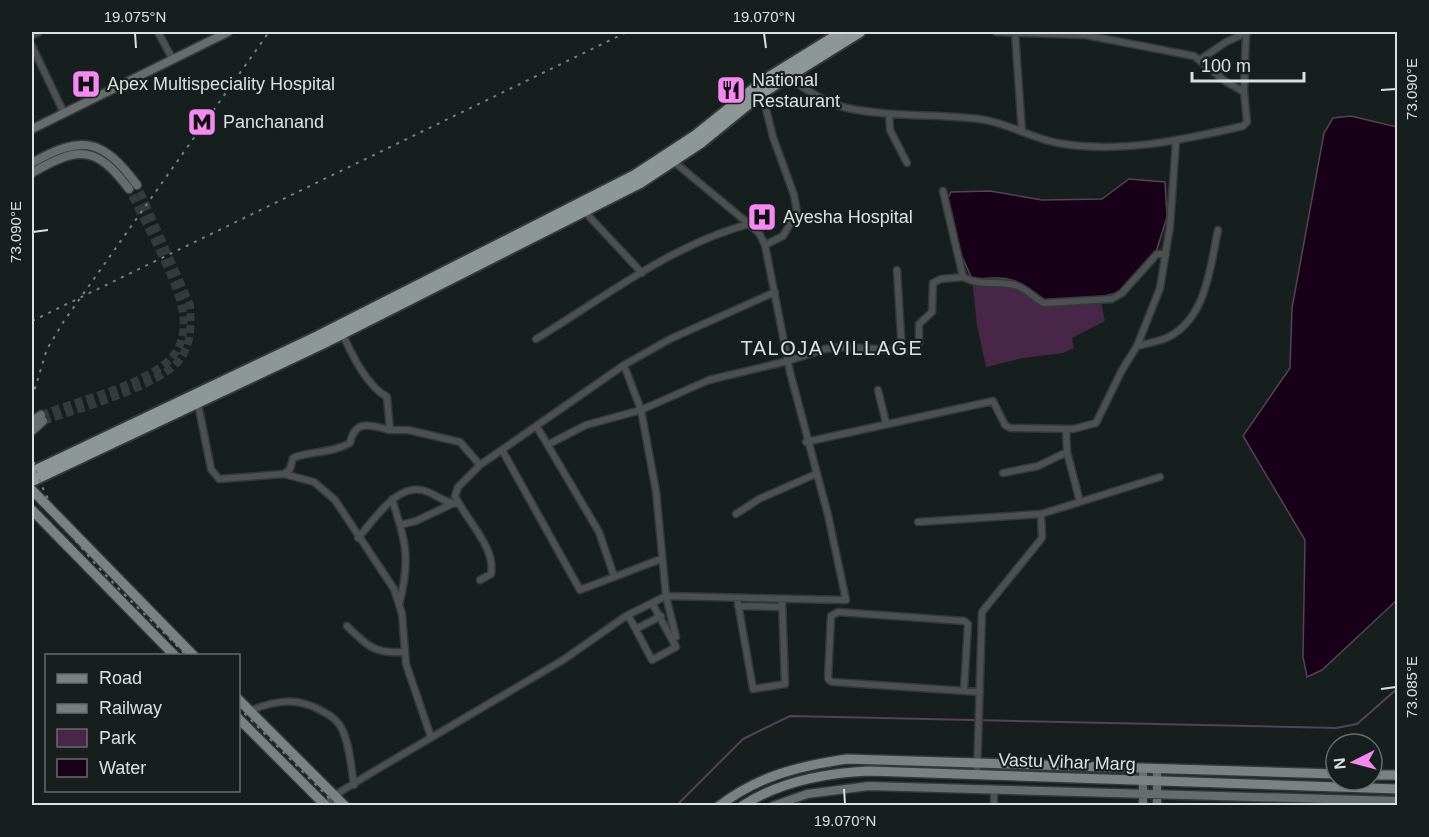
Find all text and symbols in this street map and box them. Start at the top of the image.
text: 19.075°N [104,8,166,25]
text: 19.070°N [733,8,795,25]
scale bar [1192,45,1304,83]
text: 100 m [1201,56,1251,76]
text: 73.090°E [1403,58,1420,120]
hospital icon: Apex Multispeciality Hospital [70,68,102,100]
place label: National Restaurant [752,70,840,111]
place label: Apex Multispeciality Hospital [107,74,335,94]
restaurant icon: National Restaurant [715,74,747,106]
metro station icon: Panchanand [186,106,218,138]
place label: Panchanand [223,112,324,132]
text: 73.090°E [7,201,24,263]
hospital icon: Ayesha Hospital [746,201,778,233]
place label: Ayesha Hospital [783,207,913,227]
district label: TALOJA VILLAGE [741,337,923,359]
legend [45,654,240,792]
text: 73.085°E [1403,656,1420,718]
text: Road [99,668,142,688]
text: Railway [99,698,162,718]
text: Park [99,728,137,748]
north arrow [1324,732,1384,792]
street label: Vastu Vihar Marg [998,750,1136,774]
text: N [1331,757,1349,770]
text: Water [99,758,146,778]
text: 19.070°N [814,812,876,829]

